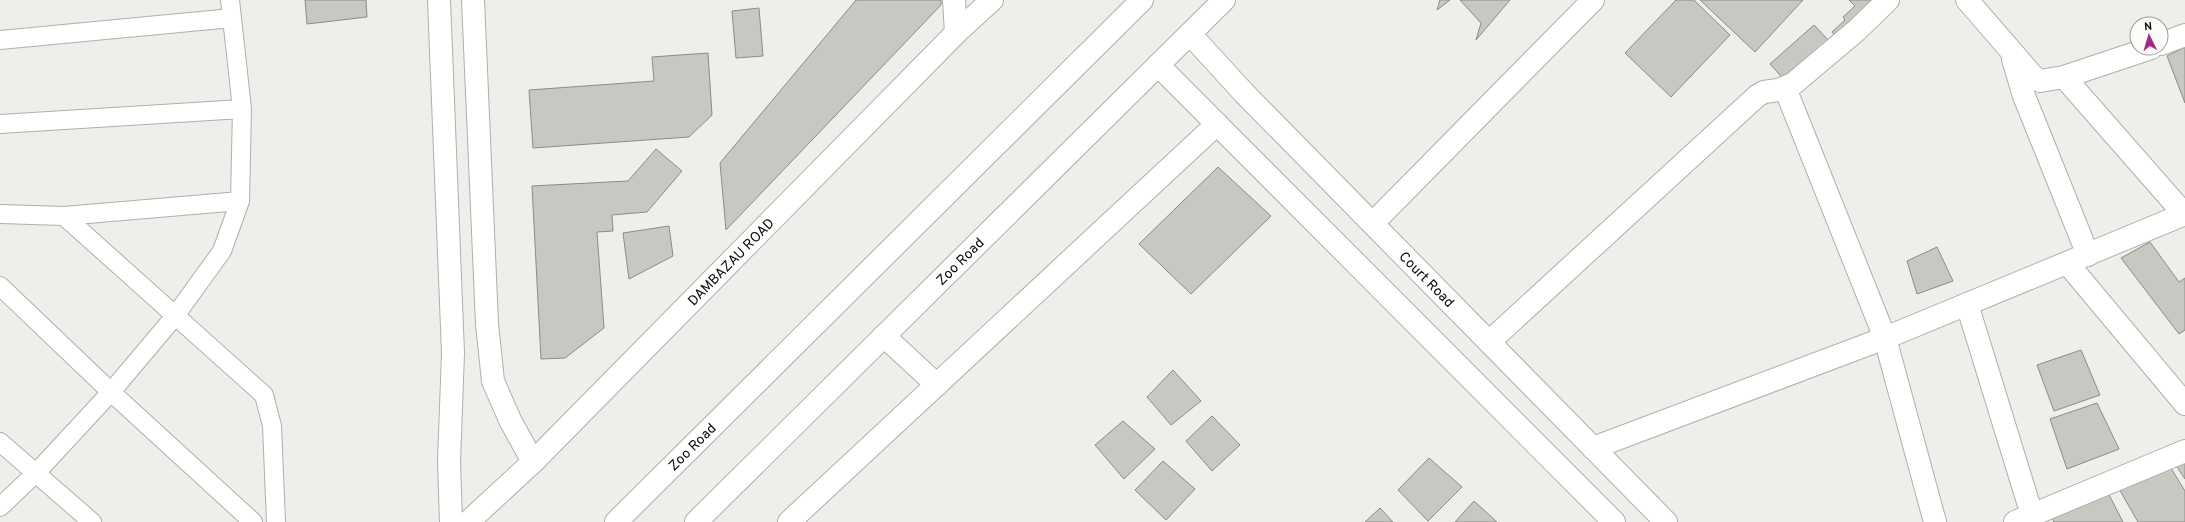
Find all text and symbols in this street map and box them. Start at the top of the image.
north arrow [2129,16,2169,56]
text: N [2144,20,2153,34]
street label: DAMBAZAU ROAD [685,215,779,310]
street label: Zoo Road [933,235,988,290]
street label: Court Road [1395,249,1457,312]
street label: Zoo Road [666,420,720,475]

